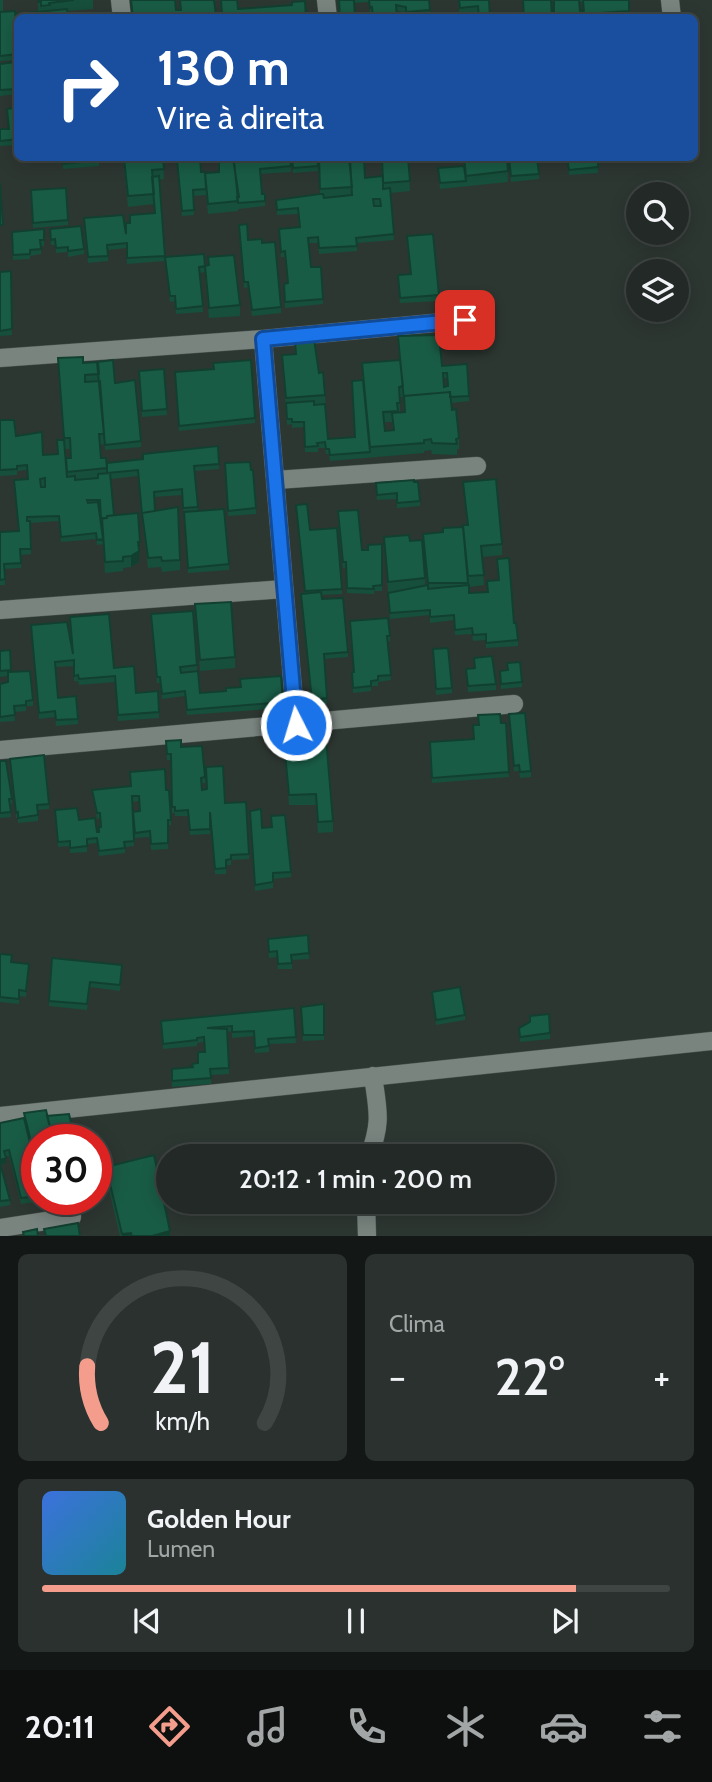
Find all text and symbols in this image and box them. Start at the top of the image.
text: 130 m [157,38,290,97]
icon: right [42,42,133,133]
text: Vire à direita [157,98,324,137]
map controls [626,182,689,322]
button: search [626,182,689,245]
button: layers [626,259,689,322]
pin [435,290,495,350]
icon: arrive [446,301,484,339]
position arrow [259,688,333,762]
speed limit sign: 30 [21,1124,112,1215]
text: 20:12 · 1 min · 200 m [239,1163,472,1195]
text: Clima [389,1310,445,1338]
text: 21 [150,1324,215,1412]
text: 22° [495,1345,564,1408]
text: − [389,1353,406,1400]
text: + [653,1353,670,1400]
text: km/h [155,1406,210,1436]
text: Golden Hour [147,1503,290,1535]
text: Lumen [147,1535,215,1563]
icon: previous [128,1602,166,1640]
icon: pause [337,1602,375,1640]
icon: next [546,1602,584,1640]
icon: directions [145,1702,194,1751]
icon: music [243,1702,292,1751]
icon: phone [342,1702,391,1751]
icon: climate [441,1702,490,1751]
icon: car [539,1702,588,1751]
icon: filters [638,1702,687,1751]
text: 20:11 [25,1707,95,1746]

